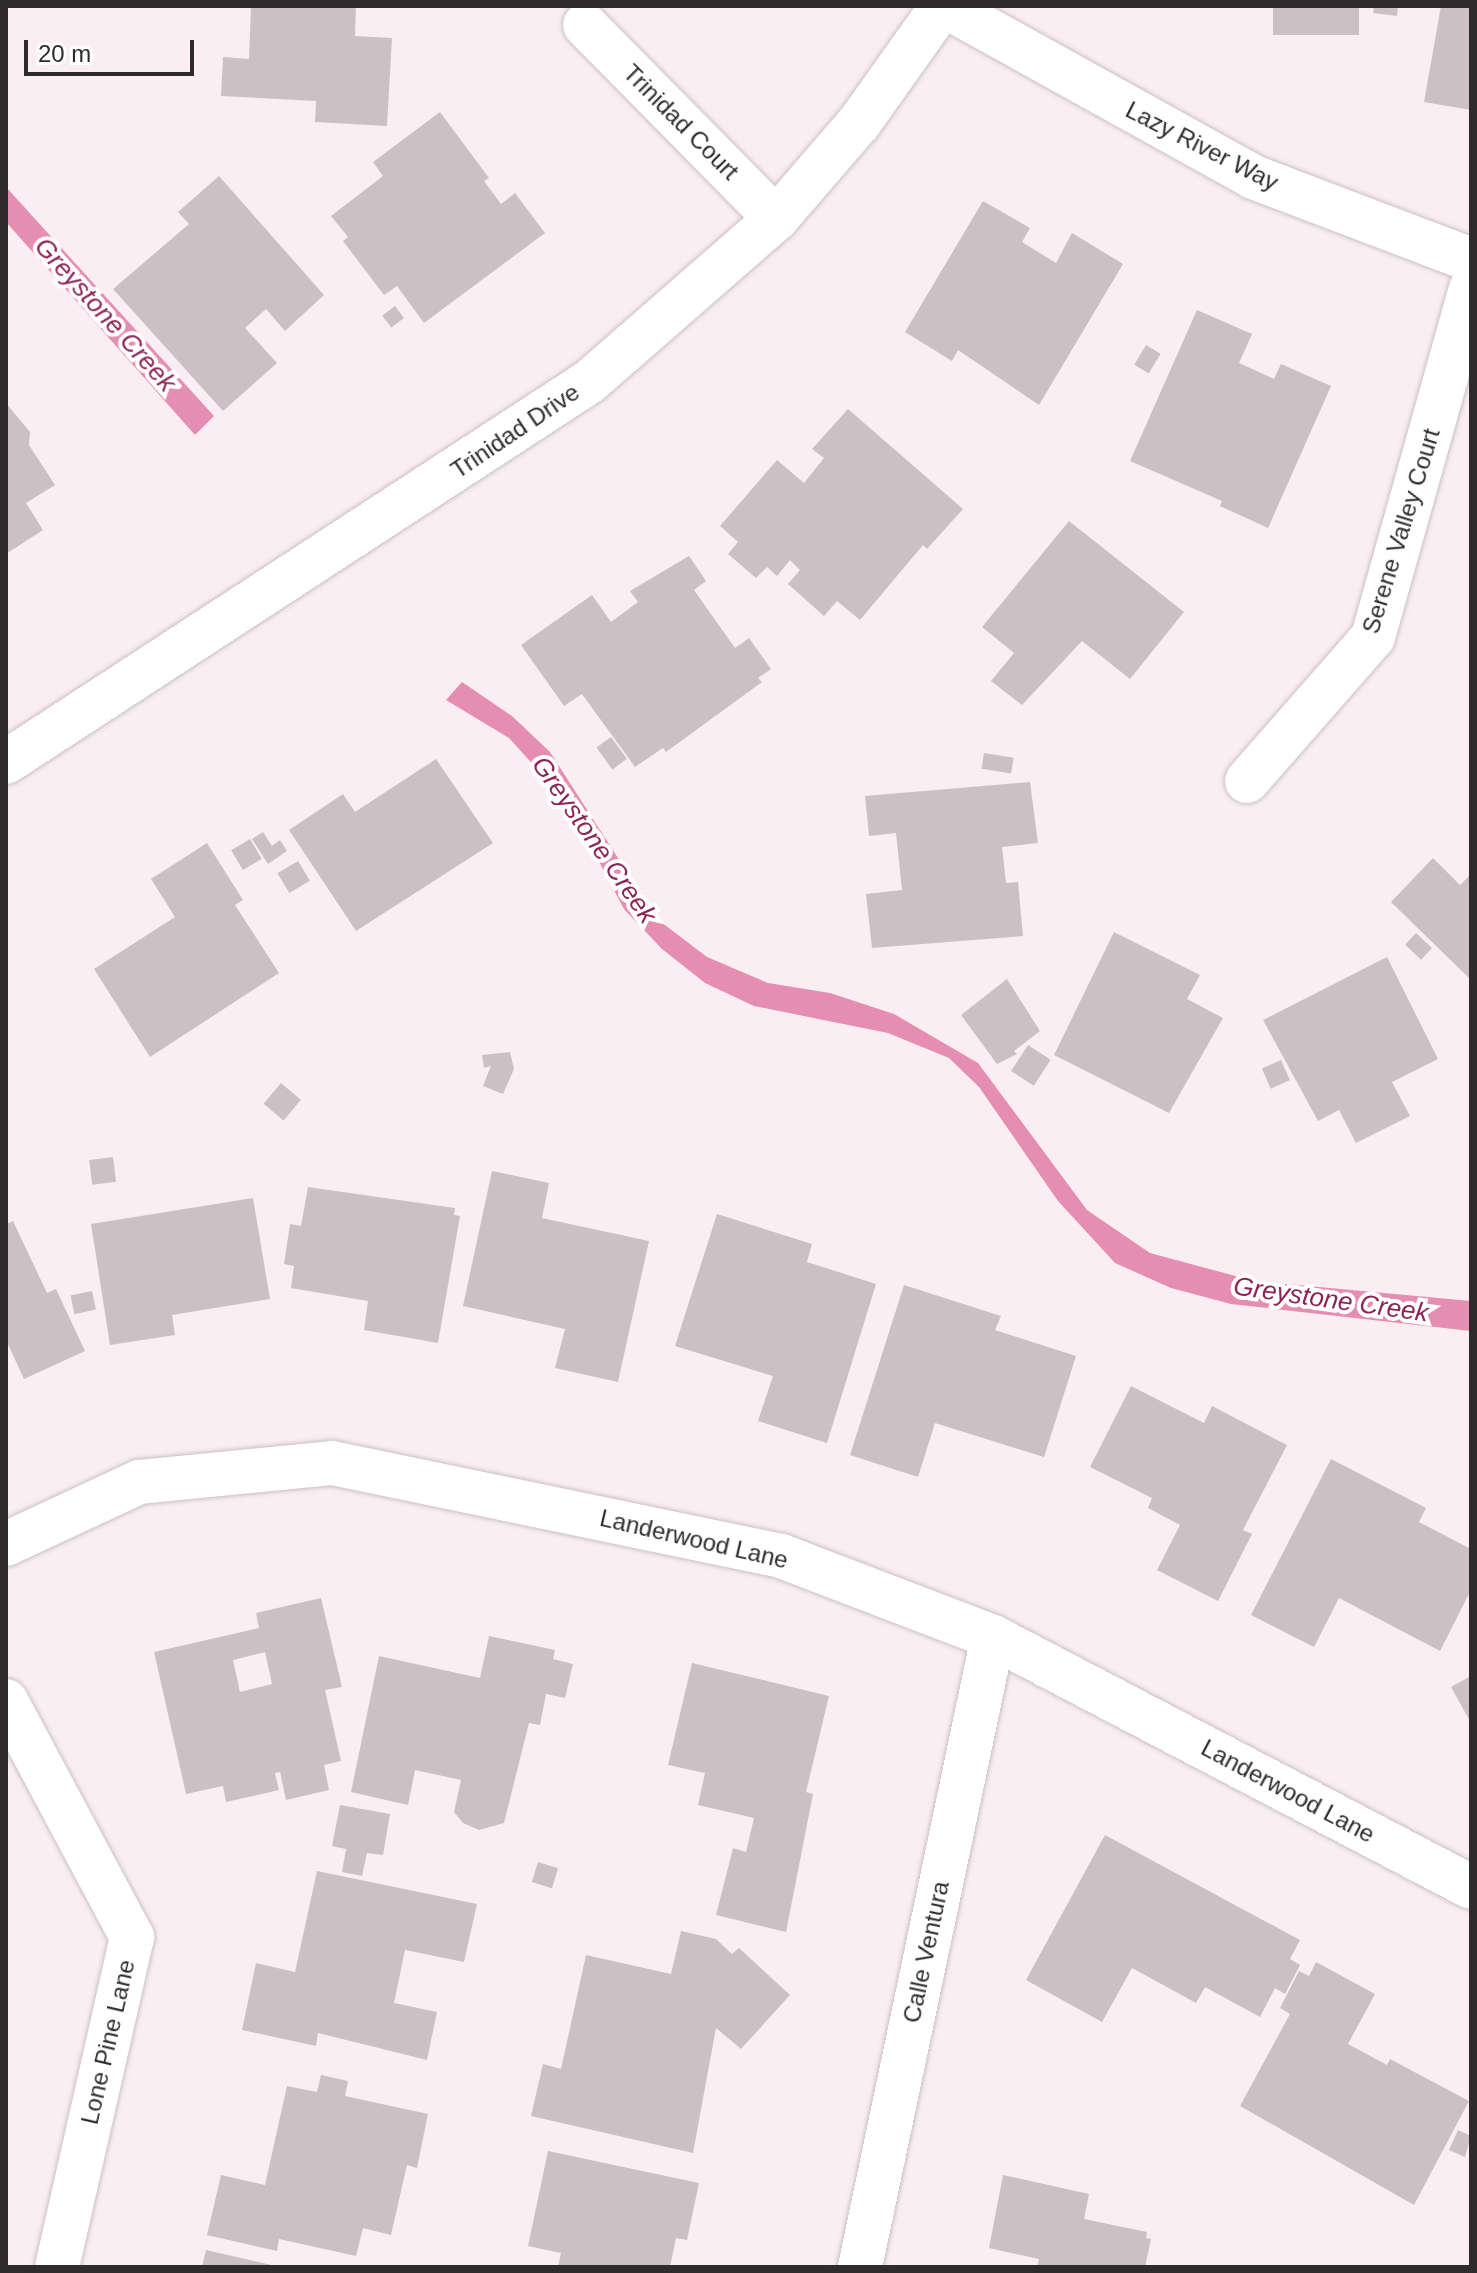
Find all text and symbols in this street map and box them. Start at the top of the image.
scale bar [28,24,198,74]
text: 20 m [38,40,91,67]
street label: Trinidad Court [617,58,745,186]
street label: Lazy River Way [1121,95,1283,197]
water label: Greystone Creek [28,232,182,398]
street label: Trinidad Drive [445,378,585,484]
street label: Serene Valley Court [1356,425,1446,637]
water label: Greystone Creek [525,751,663,929]
water label: Greystone Creek [1232,1271,1430,1329]
street label: Landerwood Lane [597,1503,791,1575]
street label: Landerwood Lane [1196,1733,1380,1849]
street label: Calle Ventura [897,1879,955,2025]
street label: Lone Pine Lane [75,1957,141,2127]

